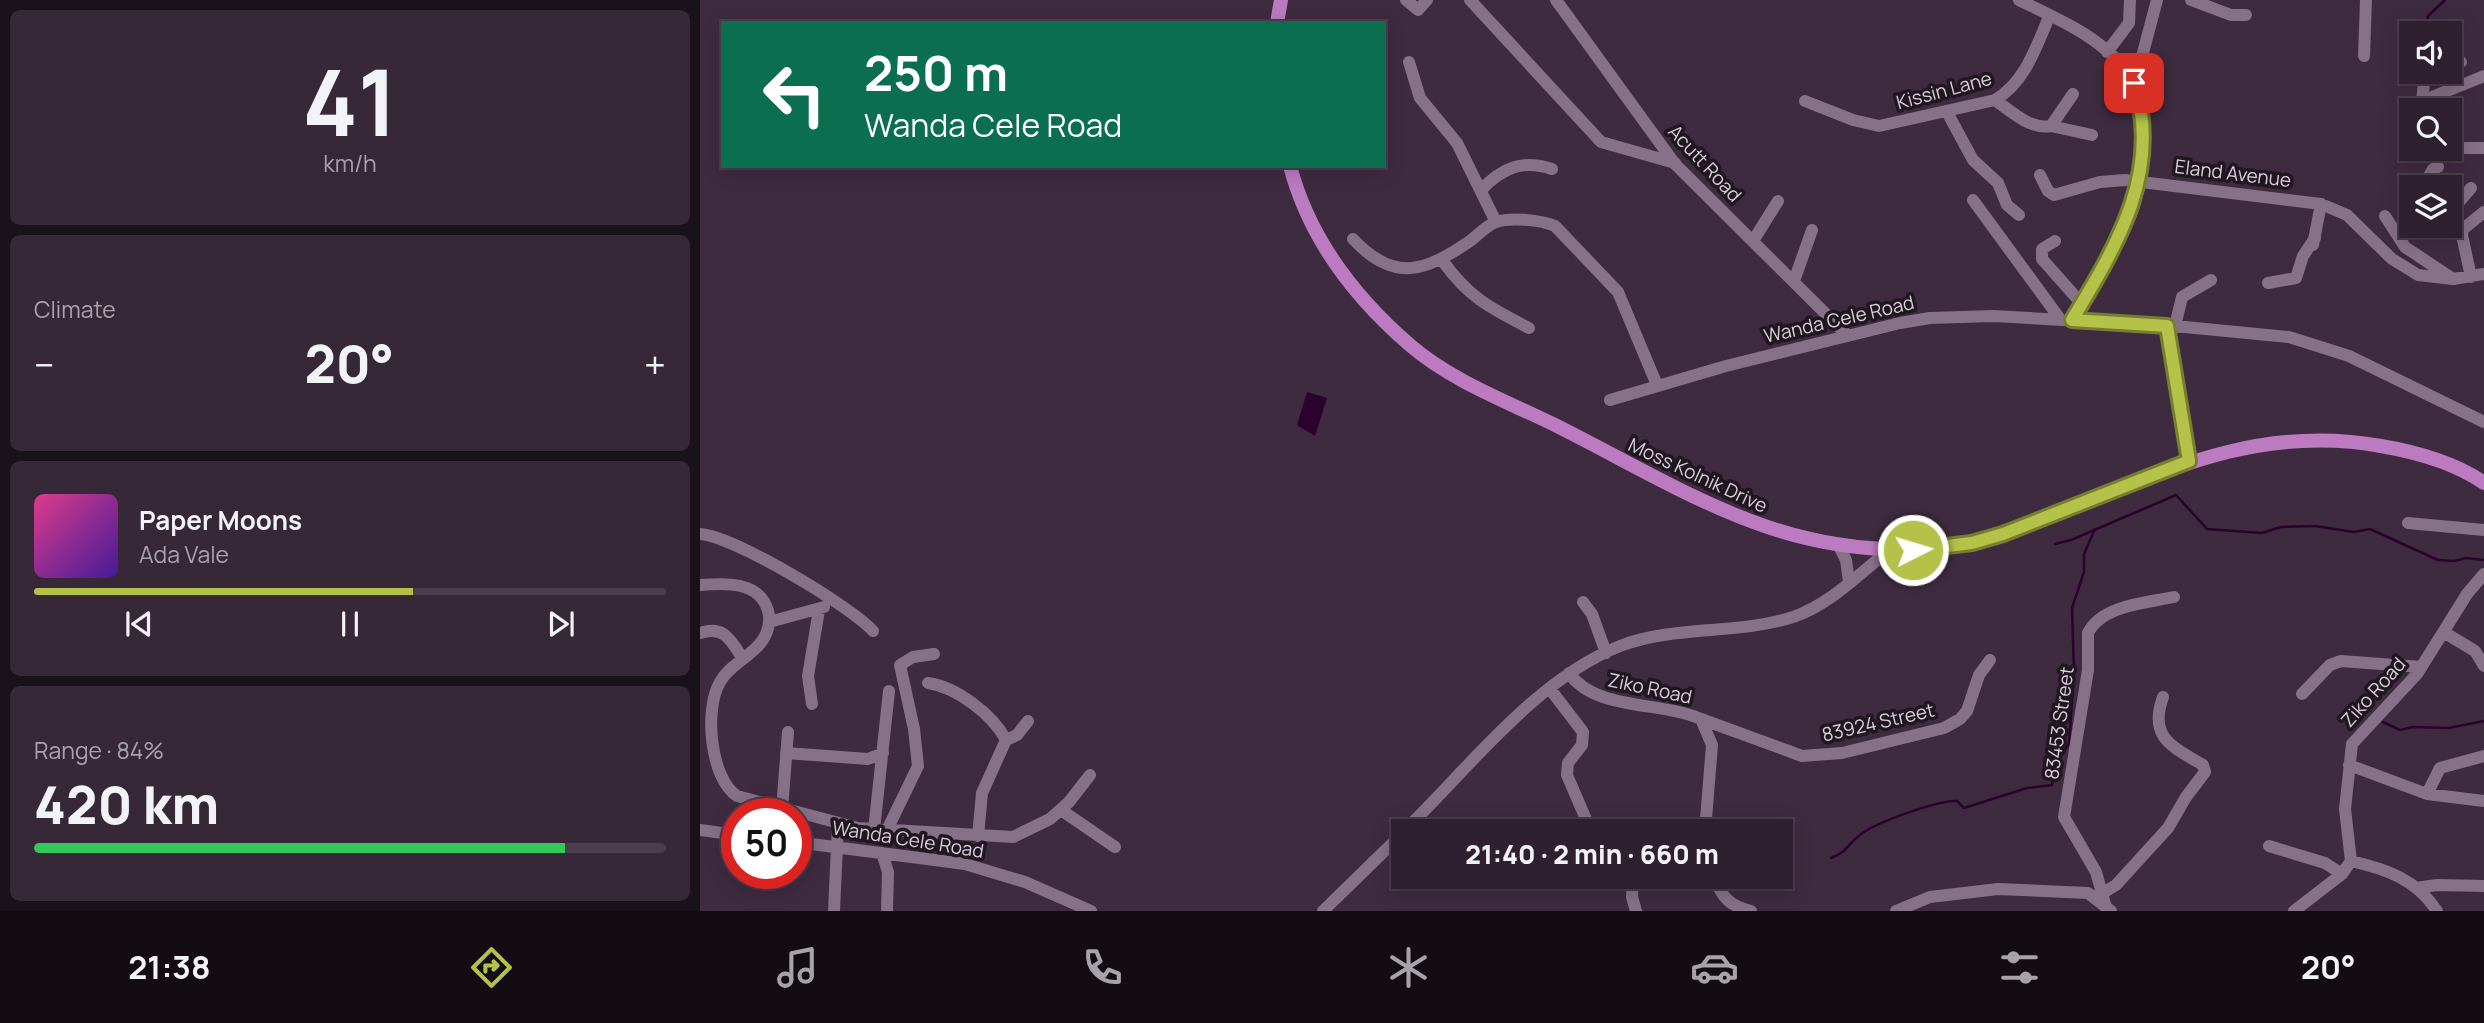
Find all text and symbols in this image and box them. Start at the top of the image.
map controls [2399,21,2462,238]
button: sound [2399,21,2462,84]
text: 41 [302,39,398,163]
text: 250 m [864,39,1008,106]
icon: left [749,49,840,140]
pin [2104,53,2164,113]
icon: arrive [2115,64,2153,102]
street label: Kissin Lane [1893,65,1995,115]
button: search [2399,98,2462,161]
text: Wanda Cele Road [864,103,1122,147]
street label: Acutt Road [1662,119,1748,207]
text: km/h [323,147,377,179]
street label: Eland Avenue [2173,153,2293,193]
button: layers [2399,175,2462,238]
street label: Wanda Cele Road [1761,289,1917,349]
text: Climate [34,293,116,325]
text: 20° [304,328,394,399]
text: − [34,338,55,390]
text: + [644,338,666,390]
street label: Moss Kolnik Drive [1624,431,1772,519]
text: Paper Moons [139,502,302,538]
position arrow [1876,513,1950,587]
text: Ada Vale [139,538,229,570]
icon: previous [120,605,158,643]
icon: pause [331,605,369,643]
icon: next [542,605,580,643]
street label: Ziko Road [2335,652,2411,732]
street label: 83453 Street [2038,665,2080,781]
street label: Ziko Road [1606,666,1694,710]
street label: 83924 Street [1819,696,1937,748]
text: Range · 84% [34,734,164,766]
text: 420 km [34,769,219,840]
speed limit sign: 50 [721,798,812,889]
street label: Wanda Cele Road [830,814,986,864]
text: 21:40 · 2 min · 660 m [1465,836,1719,872]
icon: directions [467,943,516,992]
icon: music [773,943,822,992]
icon: phone [1078,943,1127,992]
icon: climate [1384,943,1433,992]
icon: car [1690,943,1739,992]
icon: filters [1995,943,2044,992]
text: 21:38 [128,945,211,989]
text: 20° [2301,945,2356,989]

